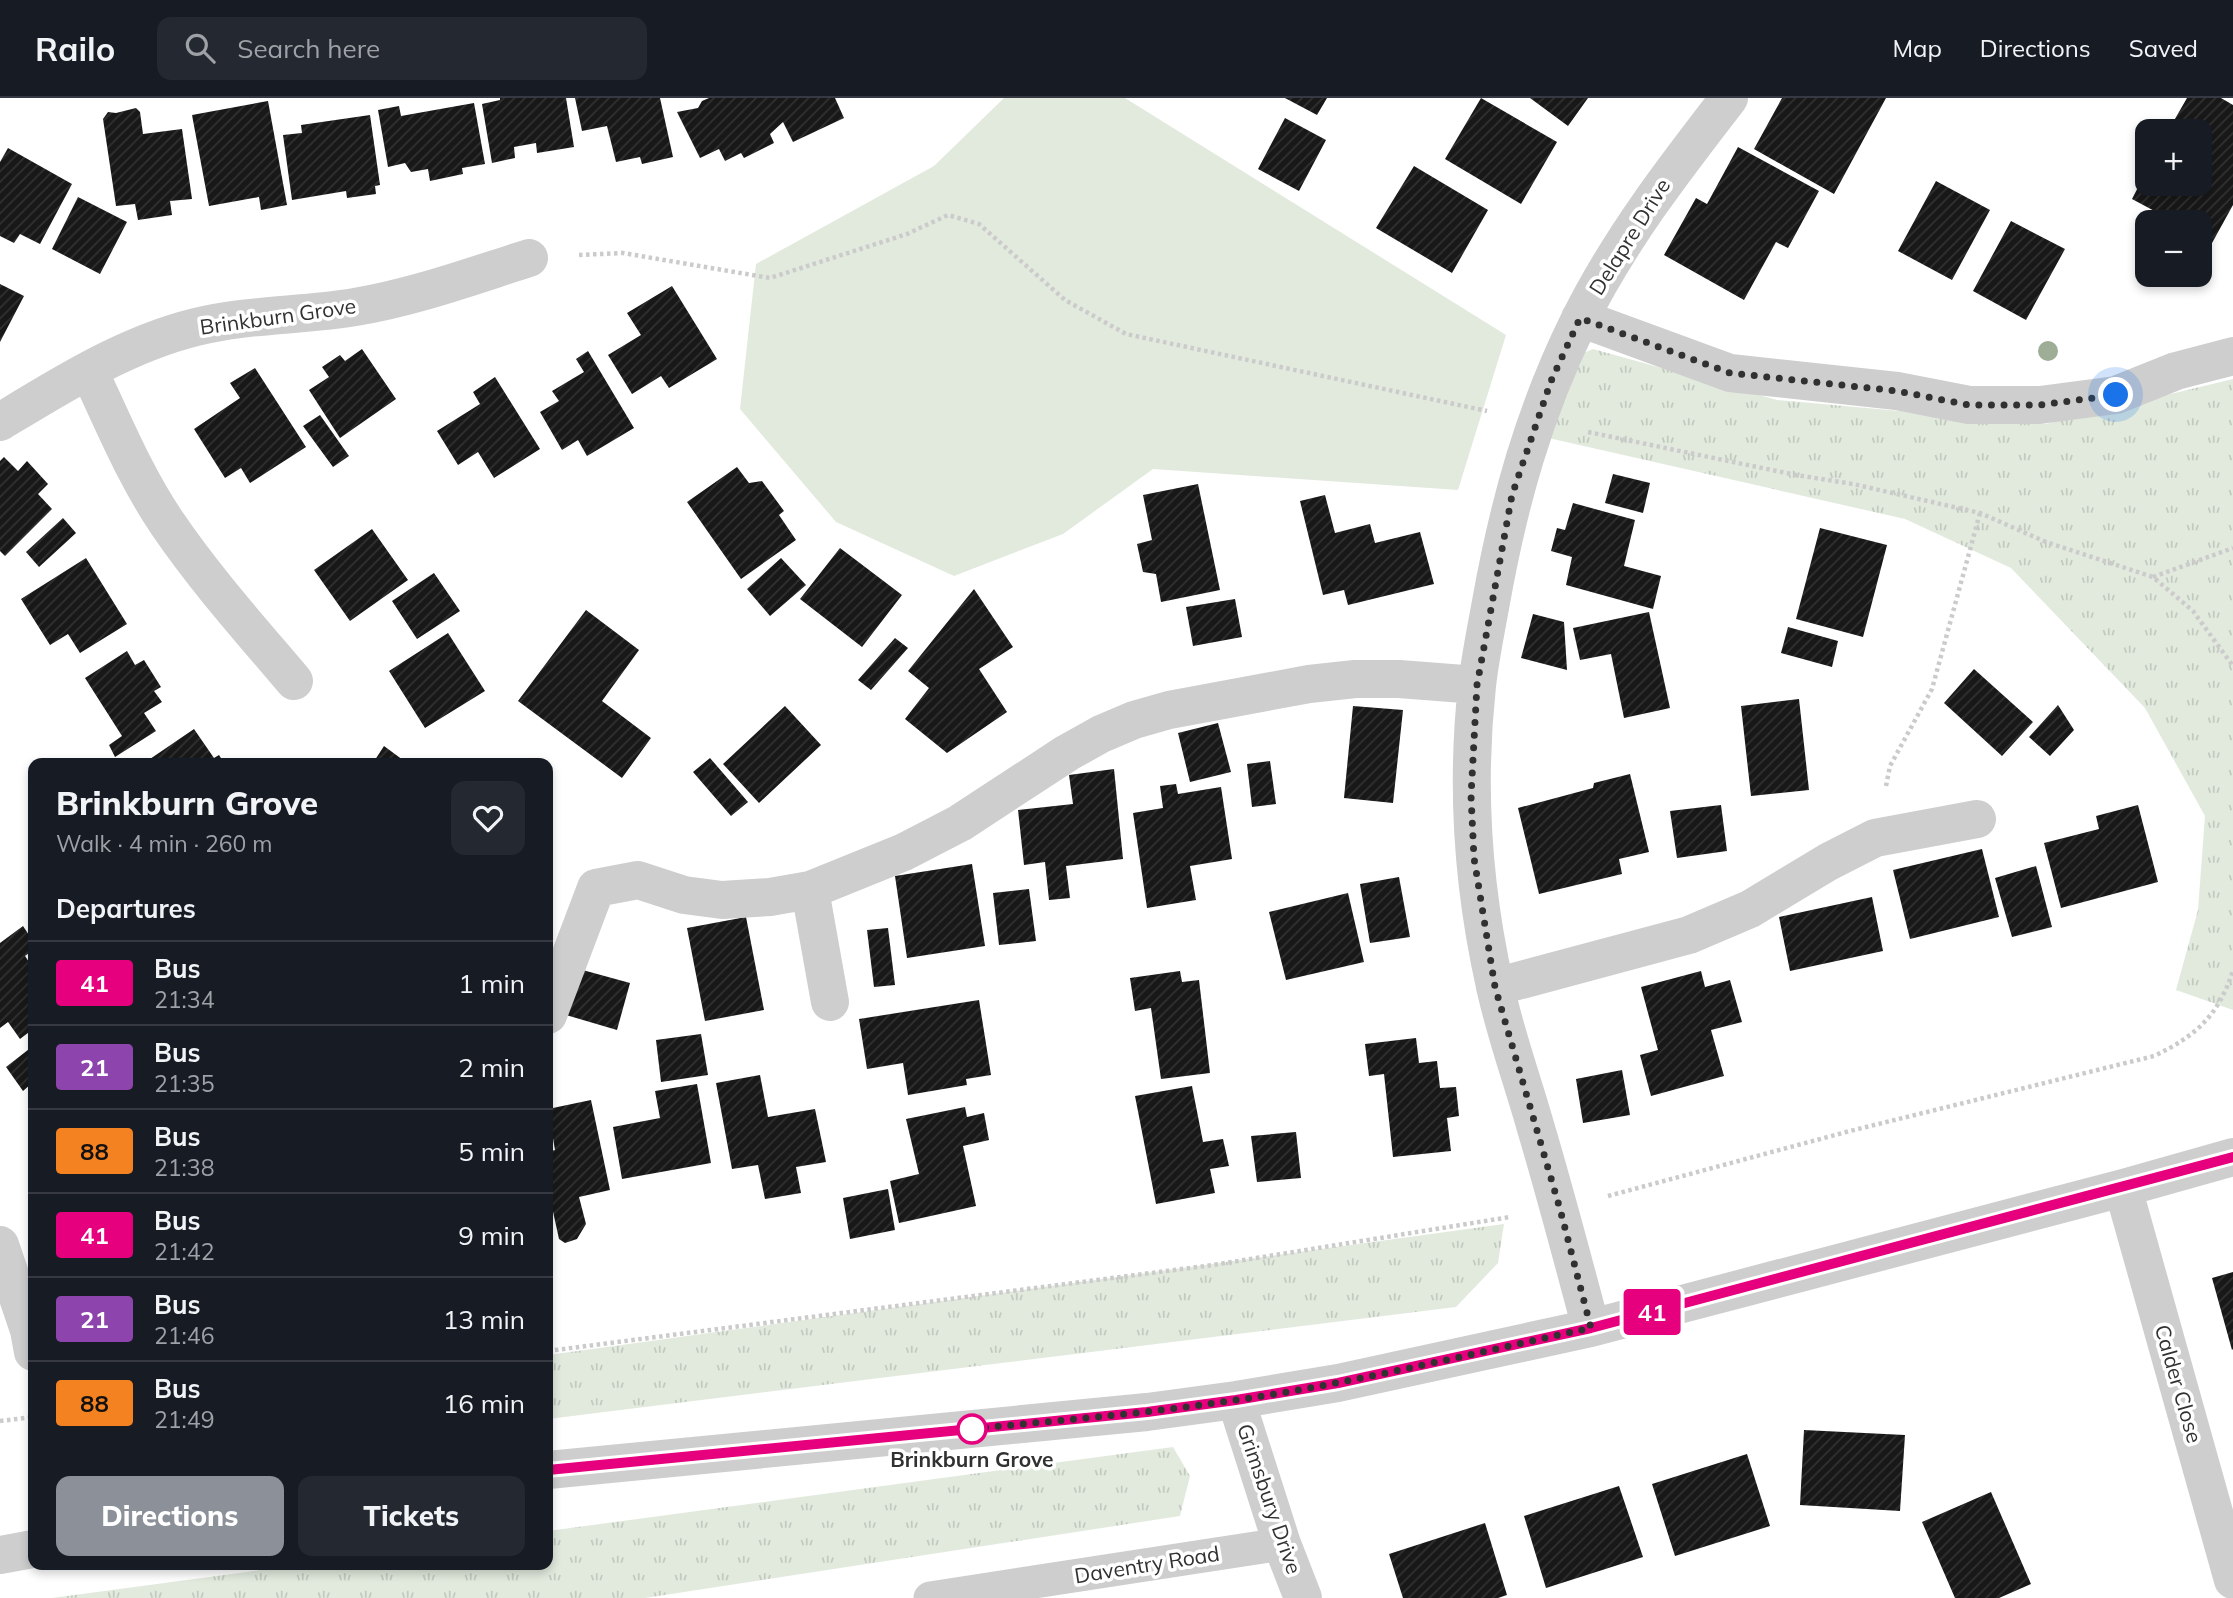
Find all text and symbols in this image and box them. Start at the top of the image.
search box [157,17,647,80]
text: Railo [35,28,115,69]
icon: search [181,29,219,67]
text: Search here [237,32,380,65]
text: Map [1892,33,1942,63]
text: Directions [1980,33,2091,63]
text: Saved [2129,33,2198,63]
map controls [2135,119,2212,287]
button: + [2135,119,2212,196]
street label: Delapre Drive [1583,173,1675,300]
button: − [2135,210,2212,287]
street label: Brinkburn Grove [198,292,358,340]
your location [2098,377,2133,412]
button: heart [451,781,525,855]
text: Brinkburn Grove [56,782,318,823]
text: Walk · 4 min · 260 m [56,829,273,858]
text: Departures [56,892,196,925]
text: Bus [154,952,200,985]
text: 1 min [458,967,525,1000]
text: 41 [80,968,109,998]
text: 21:34 [154,985,214,1014]
text: Bus [154,1036,200,1069]
text: 2 min [458,1051,525,1084]
text: 21 [80,1052,109,1082]
text: 21:35 [154,1069,214,1098]
text: Bus [154,1120,200,1153]
text: 5 min [458,1135,525,1168]
text: 88 [80,1136,109,1166]
text: 21:38 [154,1153,214,1182]
text: Bus [154,1204,200,1237]
text: 9 min [458,1219,525,1252]
text: 41 [80,1220,109,1250]
text: 21:42 [154,1237,214,1266]
text: Bus [154,1288,200,1321]
line badge: 41 [1620,1289,1684,1335]
text: 41 [1638,1297,1666,1327]
text: 13 min [443,1303,525,1336]
text: 21 [80,1304,109,1334]
text: 21:46 [154,1321,214,1350]
street label: Calder Close [2150,1322,2208,1446]
text: Bus [154,1372,200,1405]
text: 16 min [443,1387,525,1420]
text: 88 [80,1388,109,1418]
text: 21:49 [154,1405,214,1434]
marker: Brinkburn Grove [957,1414,987,1444]
street label: Grimsbury Drive [1232,1420,1308,1577]
place label: Brinkburn Grove [890,1446,1054,1472]
button: Directions [56,1476,284,1556]
button: Tickets [298,1476,525,1556]
street label: Daventry Road [1072,1540,1221,1588]

